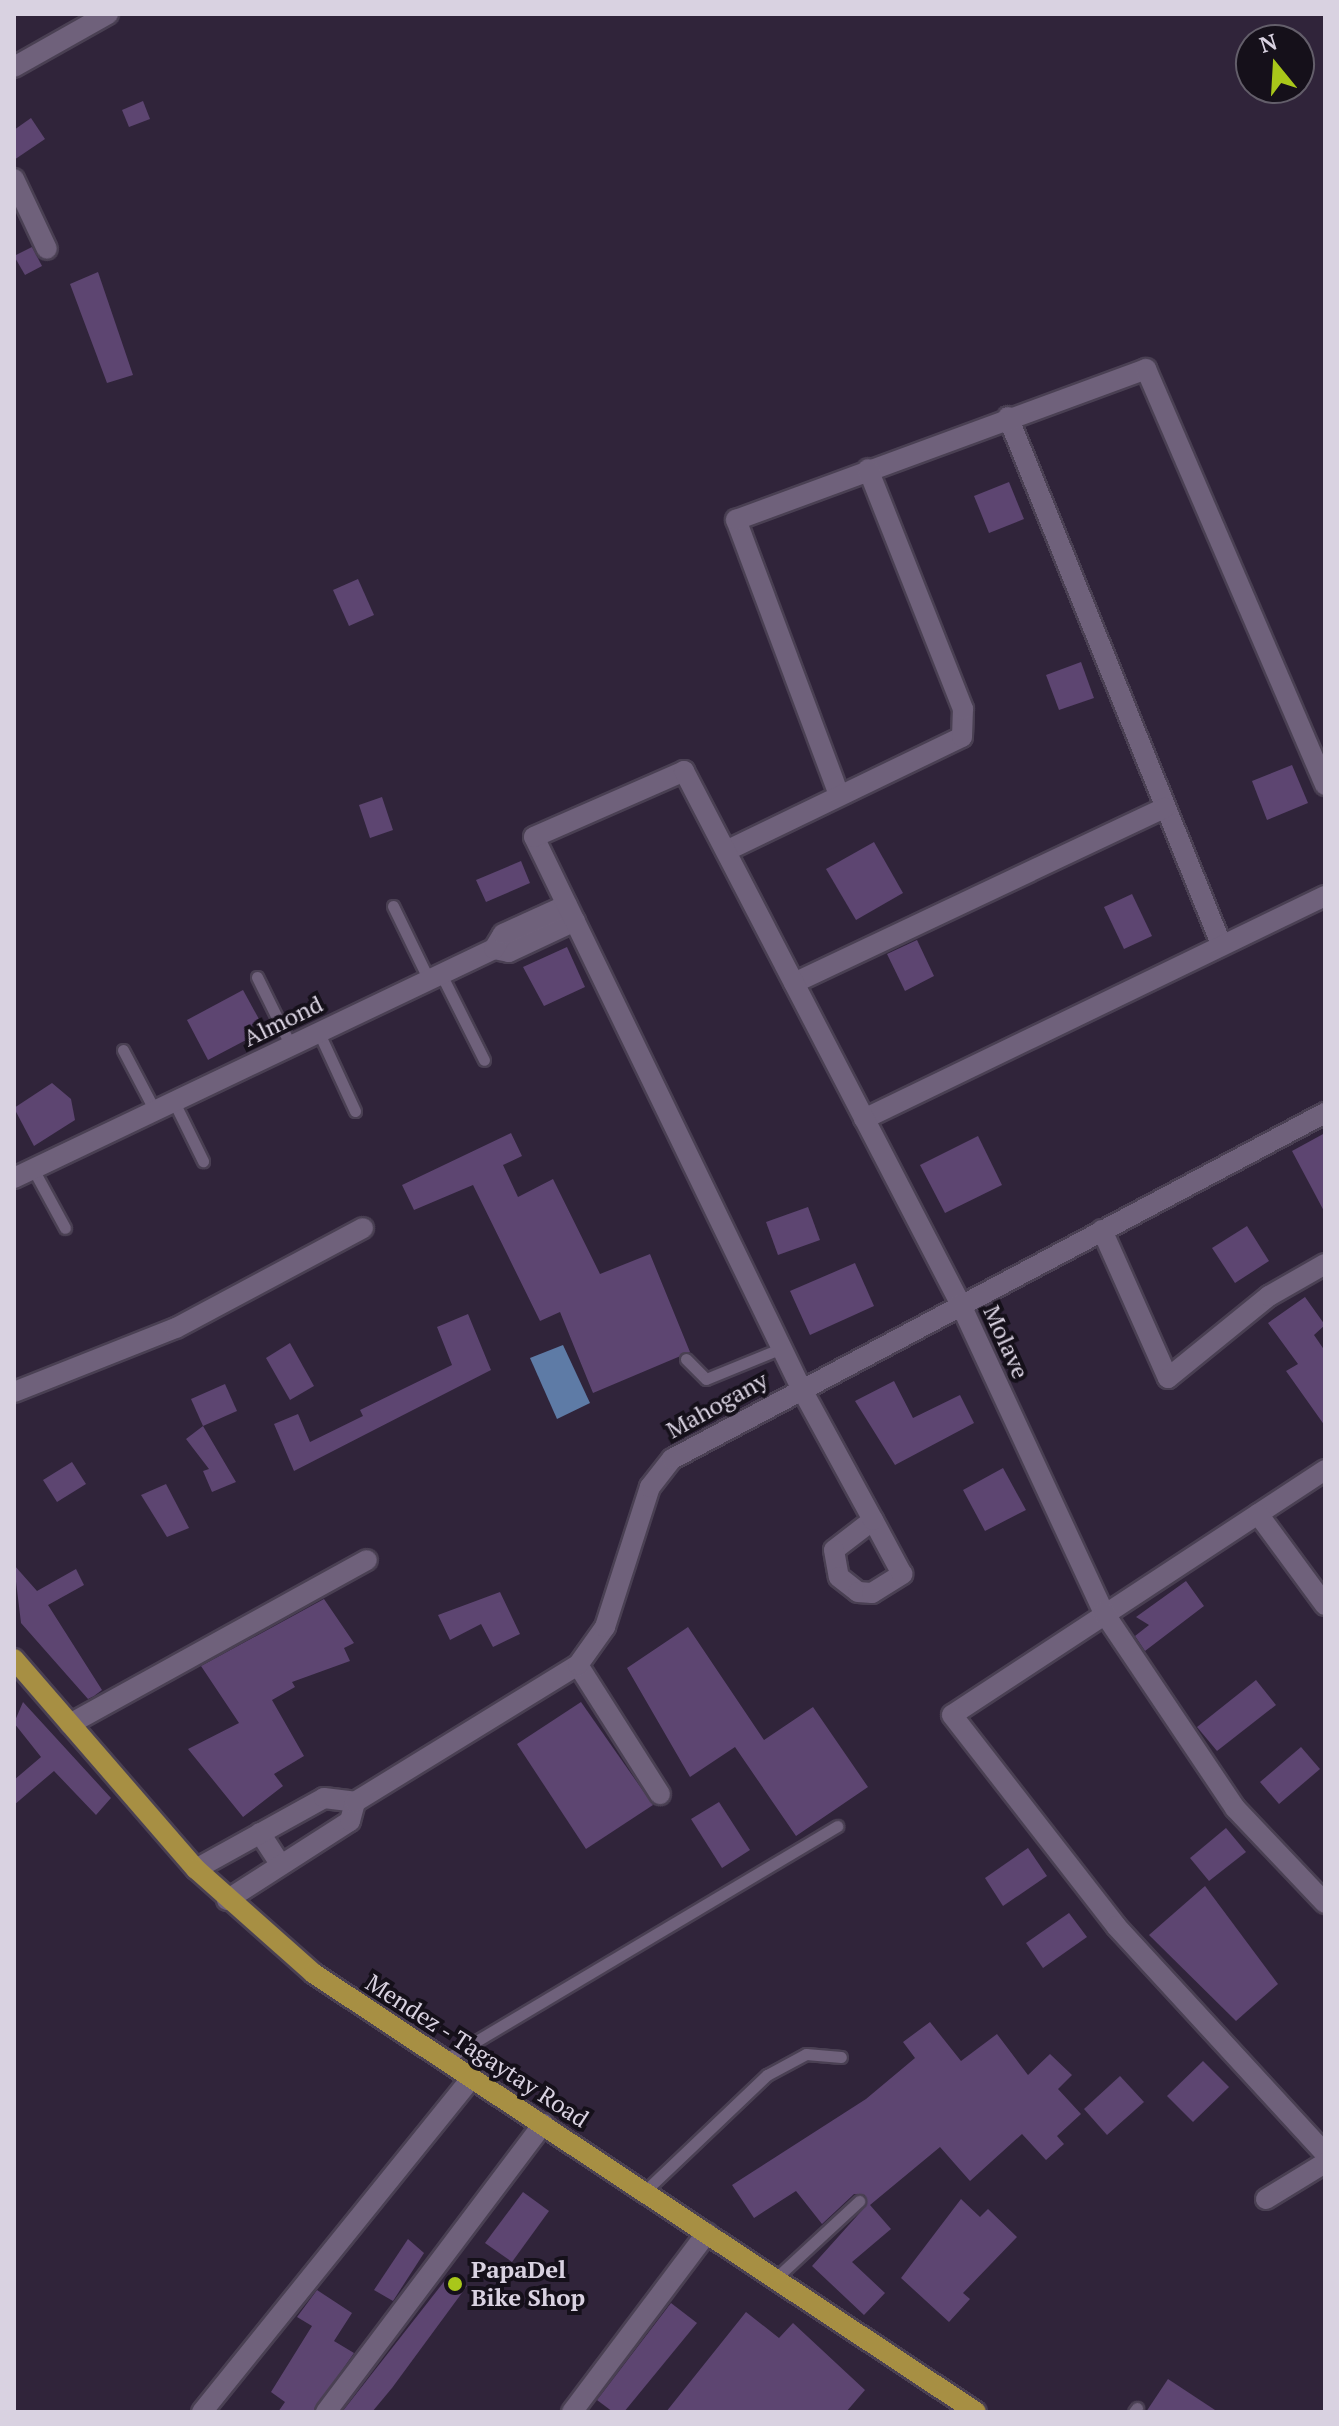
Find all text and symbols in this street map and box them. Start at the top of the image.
north arrow [1235,24,1315,104]
text: N [1256,26,1280,59]
street label: Almond [238,989,328,1053]
street label: Molave [977,1301,1035,1383]
street label: Mahogany [661,1365,773,1445]
street label: Mendez - Tagaytay Road [359,1968,595,2134]
place label: PapaDel Bike Shop [471,2256,585,2312]
marker: PapaDel Bike Shop [446,2275,464,2293]

